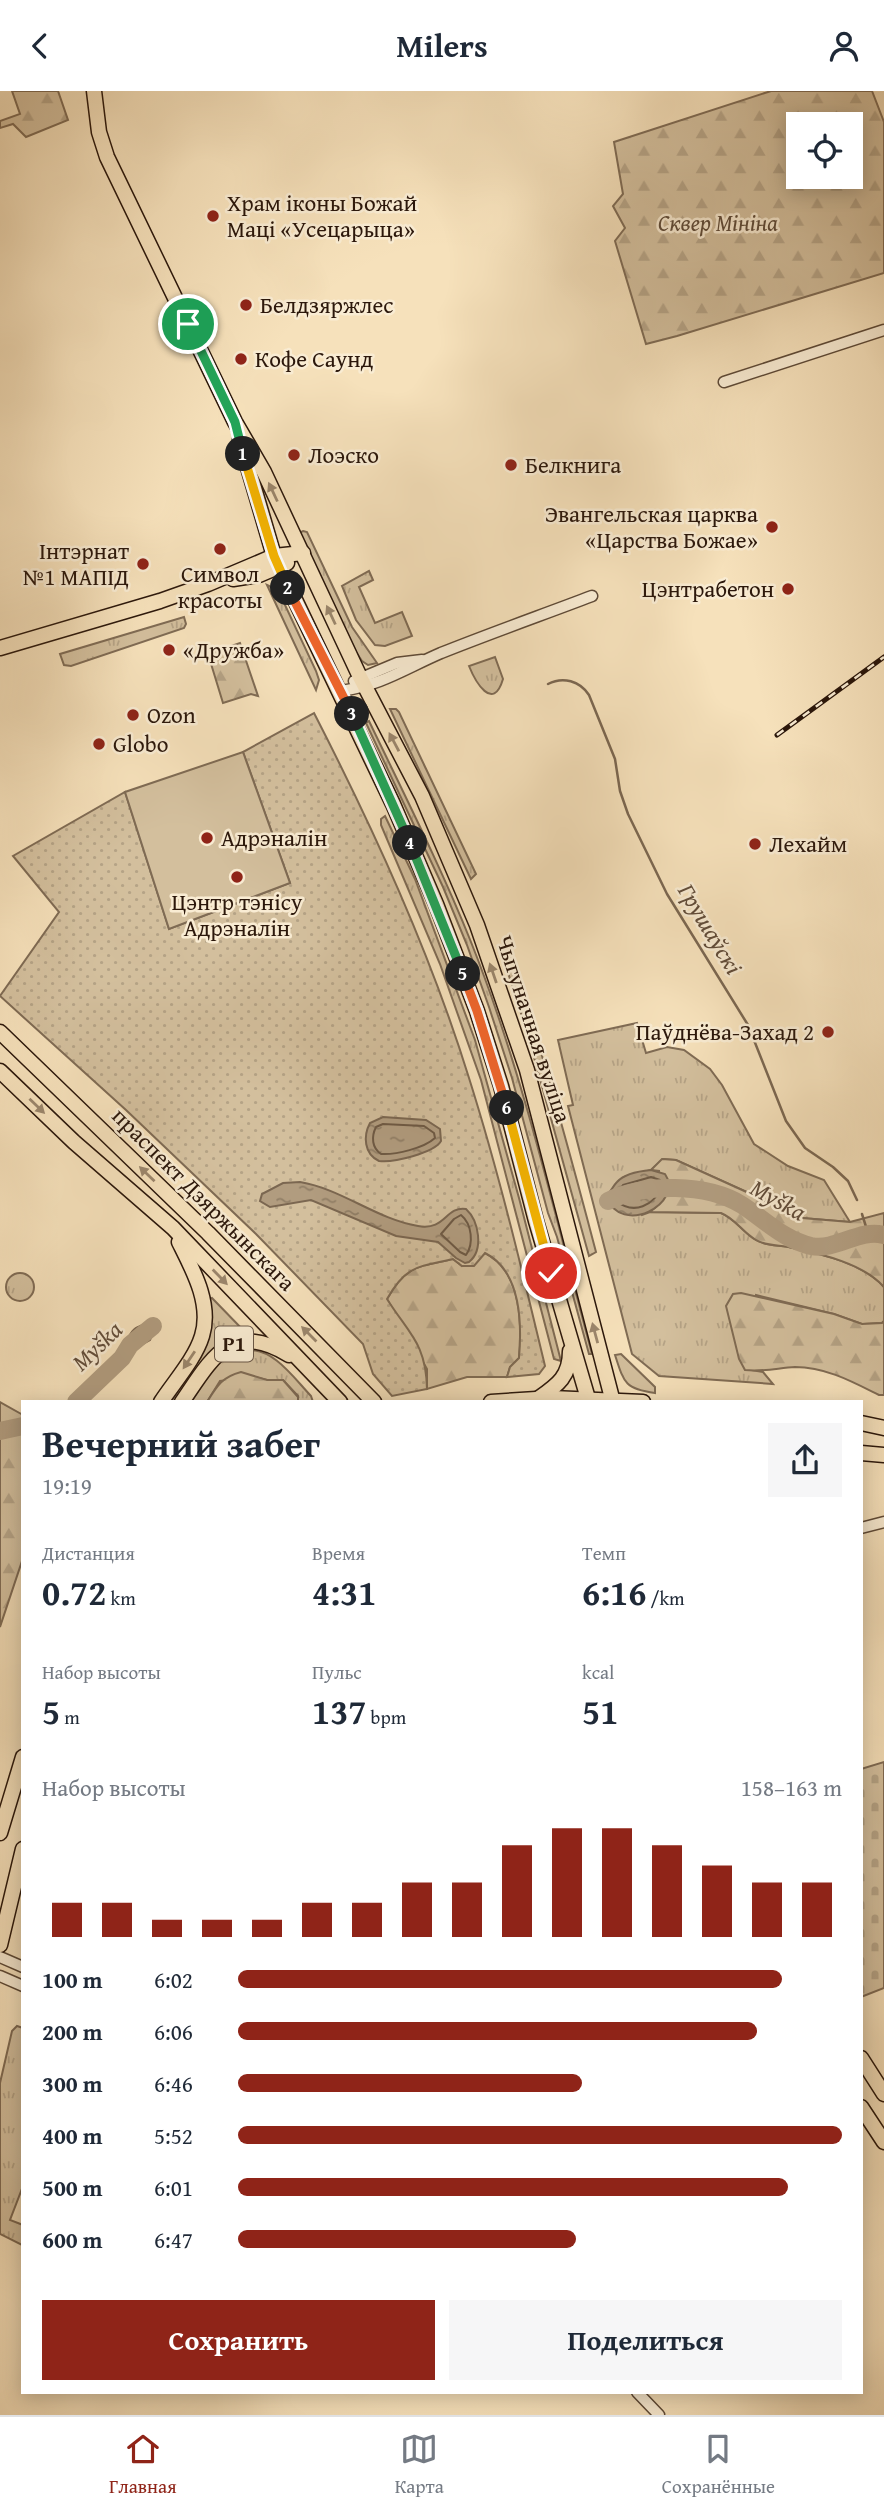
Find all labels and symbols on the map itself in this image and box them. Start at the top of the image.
place label: Храм іконы Божай Маці «Усецарыца» [227,186,417,245]
park label: Сквер Мініна [658,206,778,239]
marker: Храм іконы Божай Маці «Усецарыца» [205,208,221,224]
place label: Белдзяржлес [260,288,394,321]
pin [158,294,218,354]
marker: Белдзяржлес [238,297,254,313]
place label: Кофе Саунд [255,342,374,375]
marker: Кофе Саунд [233,351,249,367]
pin: 1 [226,437,260,471]
place label: Лоэско [308,438,379,471]
marker: Лоэско [286,447,302,463]
place label: Белкнига [525,448,621,481]
marker: Белкнига [503,457,519,473]
one-way arrow [268,482,279,502]
place label: Эвангельская царква «Царства Божае» [545,497,758,556]
marker: Эвангельская царква «Царства Божае» [764,519,780,535]
place label: Інтэрнат №1 МАПІД [23,534,129,593]
marker: Символ красоты [212,541,228,557]
marker: Інтэрнат №1 МАПІД [135,556,151,572]
place label: Символ красоты [178,557,262,616]
pin: 2 [270,571,306,605]
place label: Цэнтрабетон [642,572,774,605]
marker: Цэнтрабетон [780,581,796,597]
one-way arrow [325,605,336,626]
place label: «Дружба» [183,633,284,666]
marker: «Дружба» [161,642,177,658]
pin: 3 [334,697,370,731]
place label: Ozon [147,698,196,731]
marker: Ozon [125,707,141,723]
place label: Globo [113,727,168,760]
one-way arrow [388,732,400,752]
marker: Globo [91,736,107,752]
place label: Адрэналін [221,821,327,854]
pin: 4 [392,825,428,861]
place label: Лехайм [769,827,847,860]
marker: Адрэналін [199,830,215,846]
marker: Лехайм [747,836,763,852]
marker: Цэнтр тэнісу Адрэналін [229,869,245,885]
water label: Грушаўскі [669,876,751,981]
place label: Цэнтр тэнісу Адрэналін [171,885,303,944]
street label: Чыгуначная вуліца [489,931,580,1127]
pin: 5 [446,957,480,991]
one-way arrow [487,962,498,983]
place label: Паўднёва-Захад 2 [636,1015,814,1048]
marker: Паўднёва-Захад 2 [820,1024,836,1040]
pin: 6 [490,1091,524,1125]
one-way arrow [28,1098,45,1114]
street label: праспект Дзяржынскага [105,1100,304,1298]
one-way arrow [139,1166,156,1182]
water label: Муška [744,1170,812,1229]
pin [521,1243,581,1303]
one-way arrow [212,1268,228,1285]
water label: Муška [63,1313,130,1379]
one-way arrow [590,1322,600,1343]
one-way arrow [300,1326,317,1343]
road number: Р1 [215,1327,253,1361]
one-way arrow [182,1351,196,1369]

